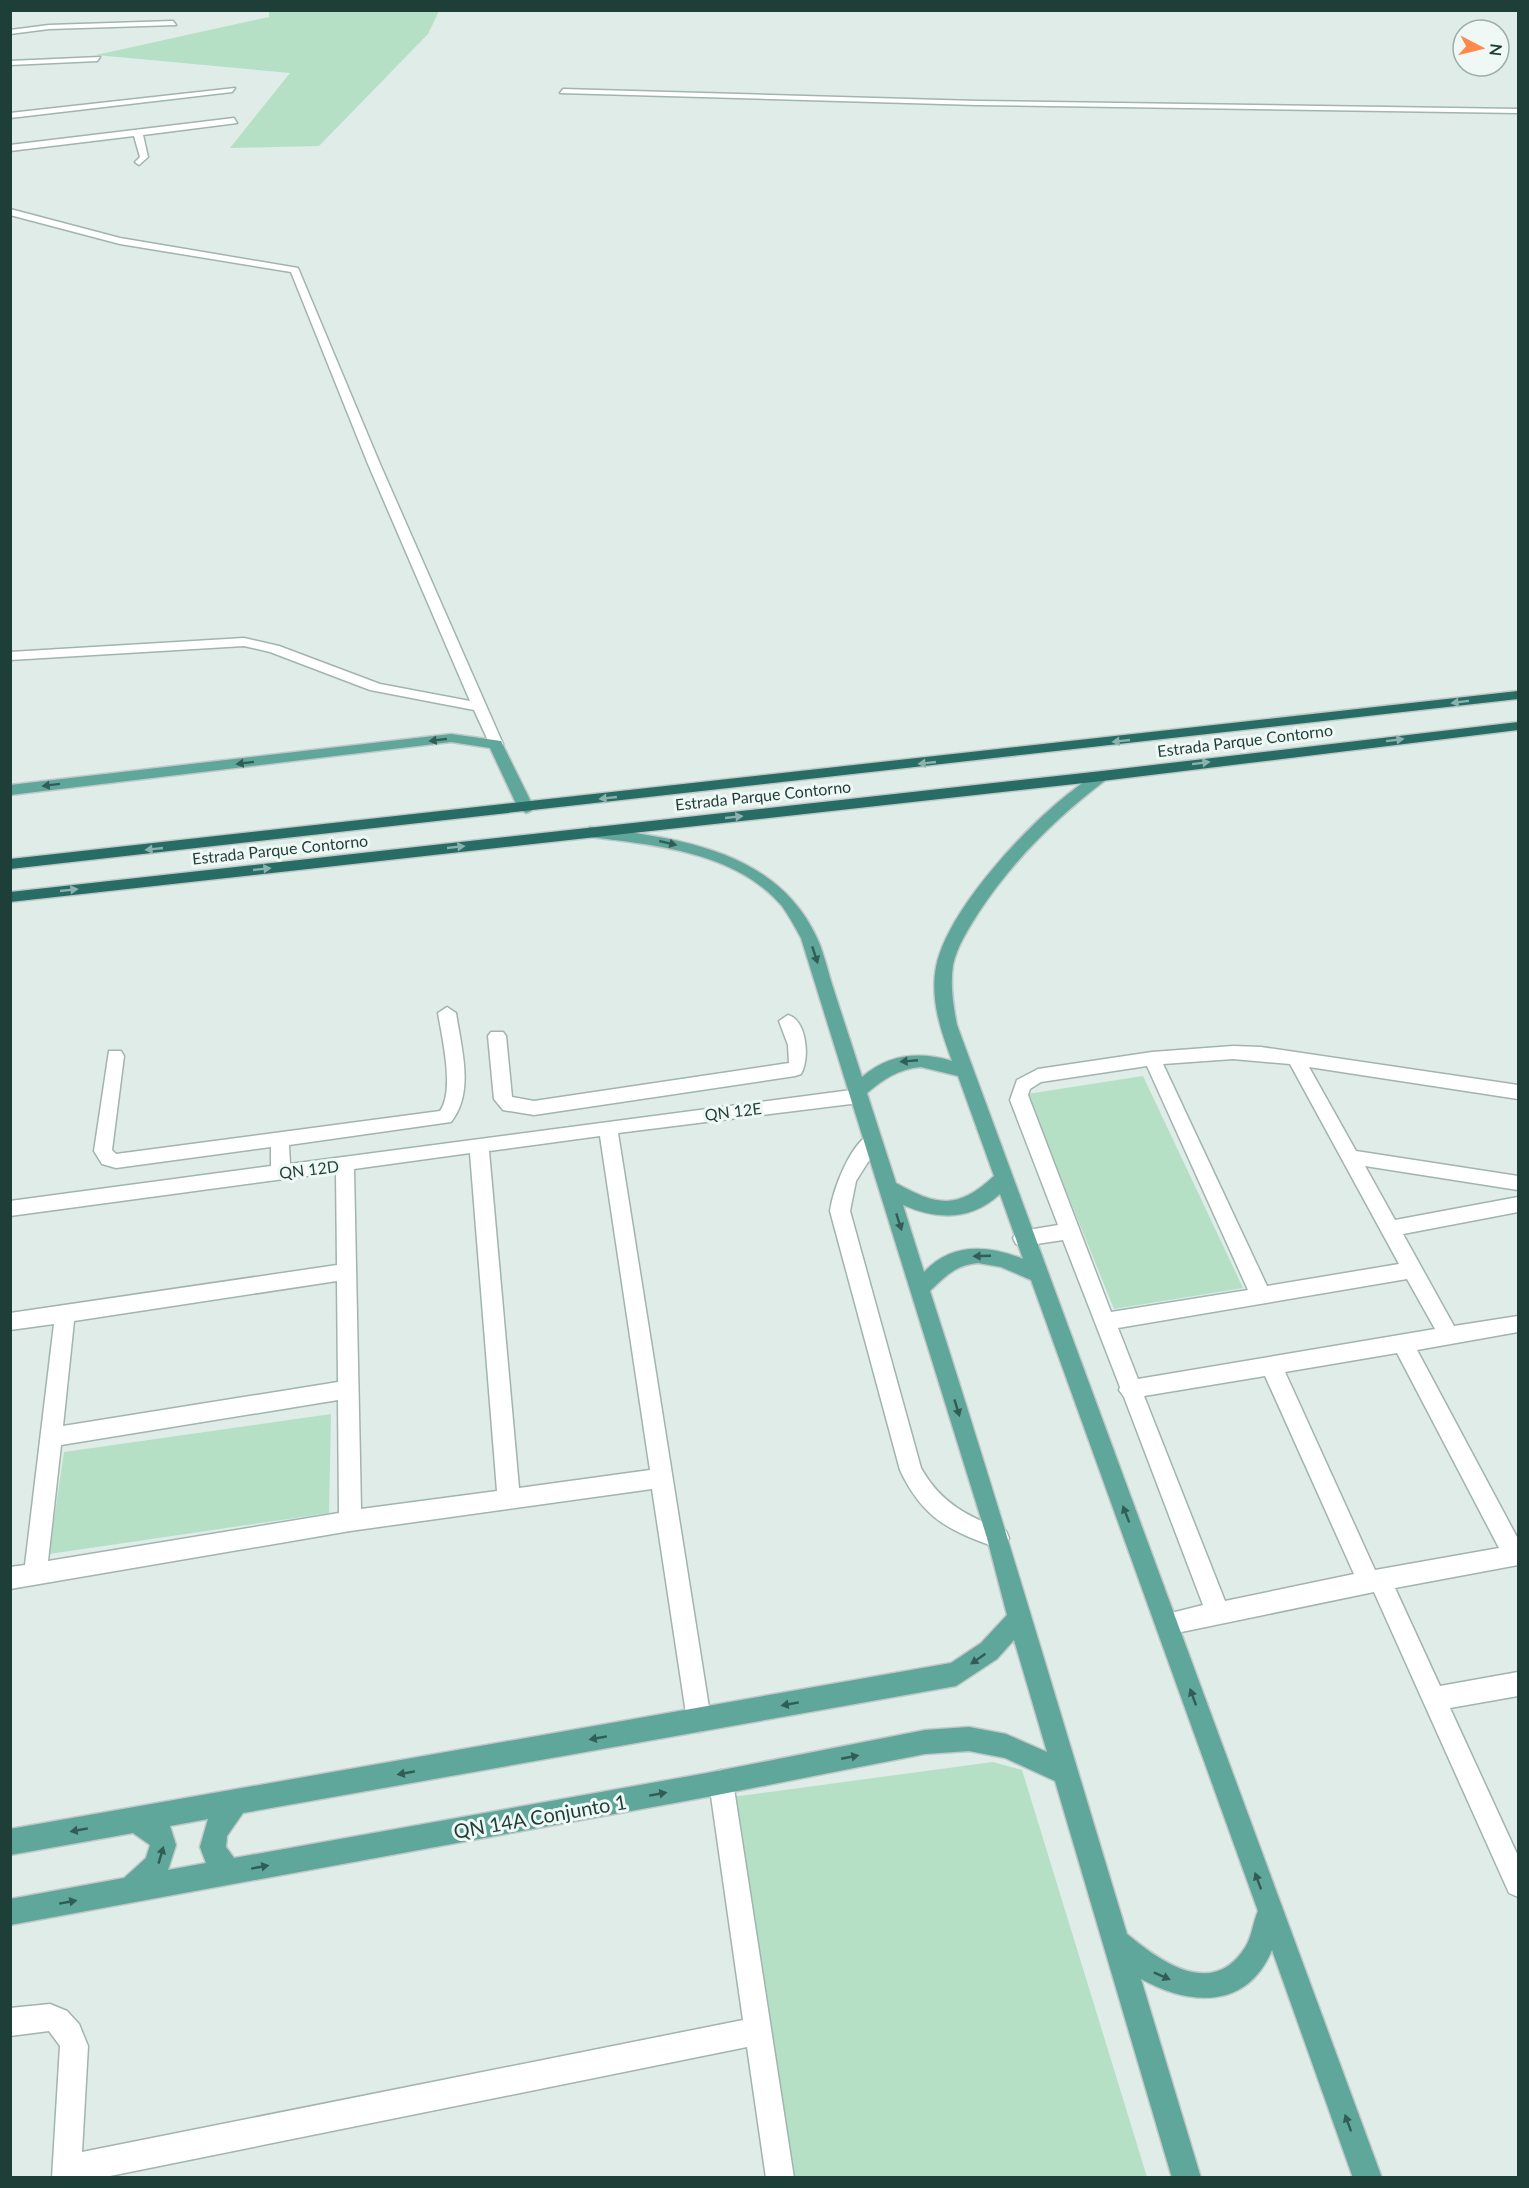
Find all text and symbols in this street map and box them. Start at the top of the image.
north arrow [1451,18,1511,78]
text: N [1486,43,1507,57]
one-way arrow [1451,697,1470,707]
street label: Estrada Parque Contorno [1156,720,1334,760]
one-way arrow [429,735,448,745]
one-way arrow [1111,736,1130,746]
one-way arrow [1386,736,1405,745]
one-way arrow [235,758,254,767]
one-way arrow [917,758,936,768]
one-way arrow [1192,758,1211,768]
street label: Estrada Parque Contorno [674,776,852,814]
one-way arrow [41,781,60,790]
one-way arrow [598,794,617,803]
one-way arrow [724,812,743,821]
street label: Estrada Parque Contorno [191,830,369,868]
one-way arrow [659,839,678,849]
one-way arrow [447,842,466,852]
one-way arrow [145,844,164,853]
one-way arrow [253,864,272,874]
one-way arrow [59,885,78,895]
one-way arrow [811,946,820,964]
one-way arrow [899,1056,918,1066]
street label: QN 12E [704,1098,762,1124]
street label: QN 12D [278,1156,340,1182]
one-way arrow [894,1213,904,1231]
one-way arrow [972,1252,991,1261]
one-way arrow [953,1399,962,1417]
one-way arrow [1121,1505,1130,1523]
one-way arrow [970,1653,986,1665]
one-way arrow [1188,1688,1198,1706]
one-way arrow [780,1700,799,1709]
one-way arrow [588,1734,607,1743]
one-way arrow [840,1752,859,1761]
one-way arrow [396,1769,415,1778]
street label: QN 14A Conjunto 1 [452,1789,628,1843]
one-way arrow [649,1789,668,1798]
one-way arrow [69,1826,88,1835]
one-way arrow [156,1846,166,1864]
one-way arrow [251,1862,270,1871]
one-way arrow [1253,1872,1263,1890]
one-way arrow [59,1897,78,1906]
one-way arrow [1154,1971,1171,1980]
one-way arrow [1343,2113,1353,2131]

